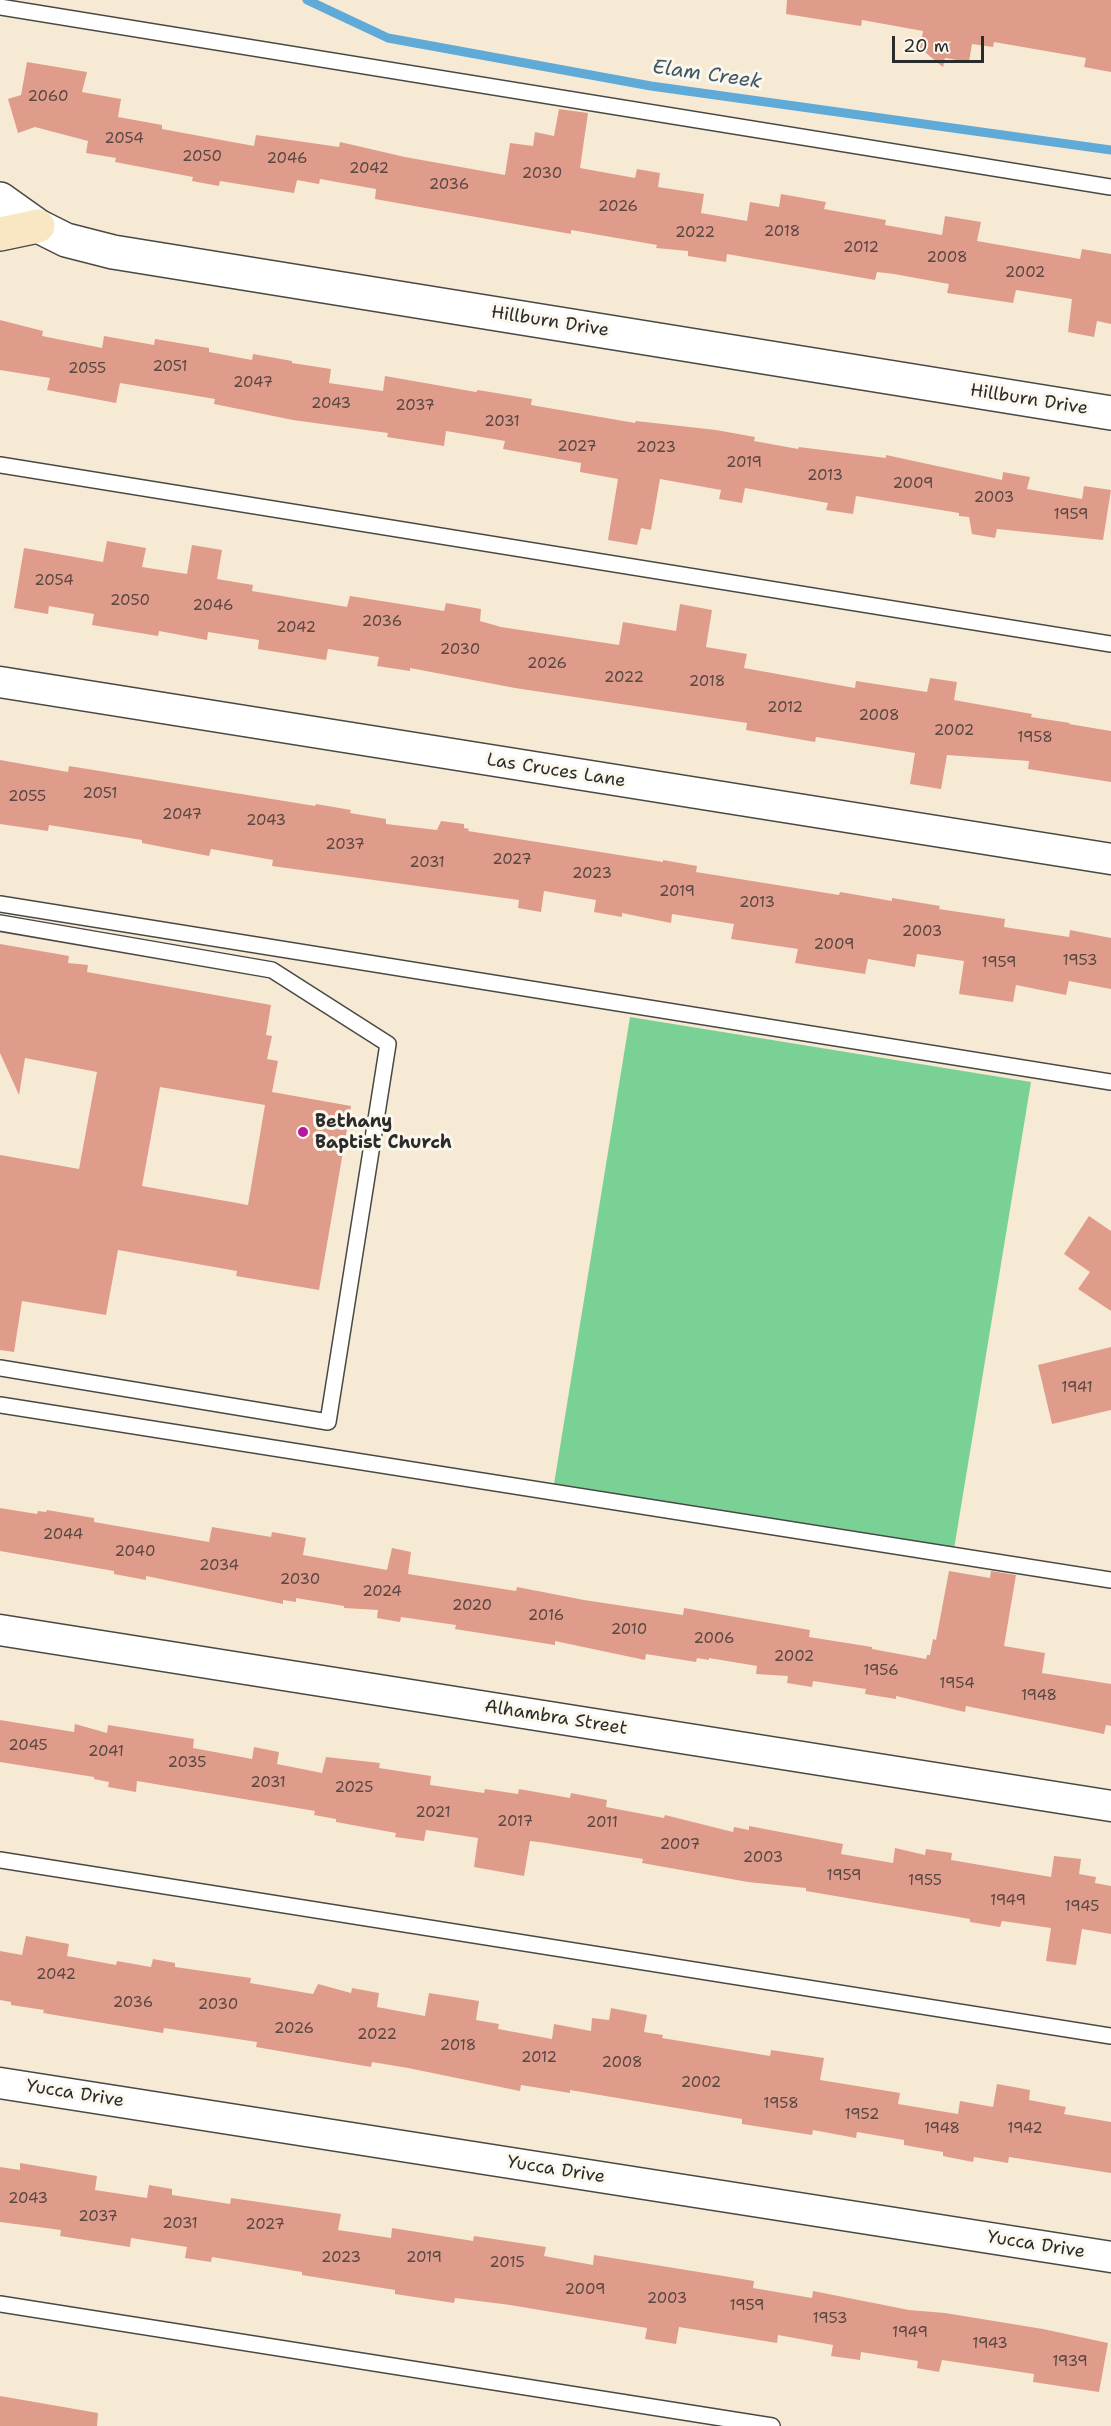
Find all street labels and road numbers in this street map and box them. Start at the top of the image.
street label: Hillburn Drive [490,302,610,342]
street label: Hillburn Drive [969,380,1089,420]
street label: Las Cruces Lane [485,749,627,793]
street label: Alhambra Street [483,1696,629,1740]
street label: Yucca Drive [25,2076,125,2112]
street label: Yucca Drive [506,2152,606,2188]
street label: Yucca Drive [986,2227,1086,2263]

